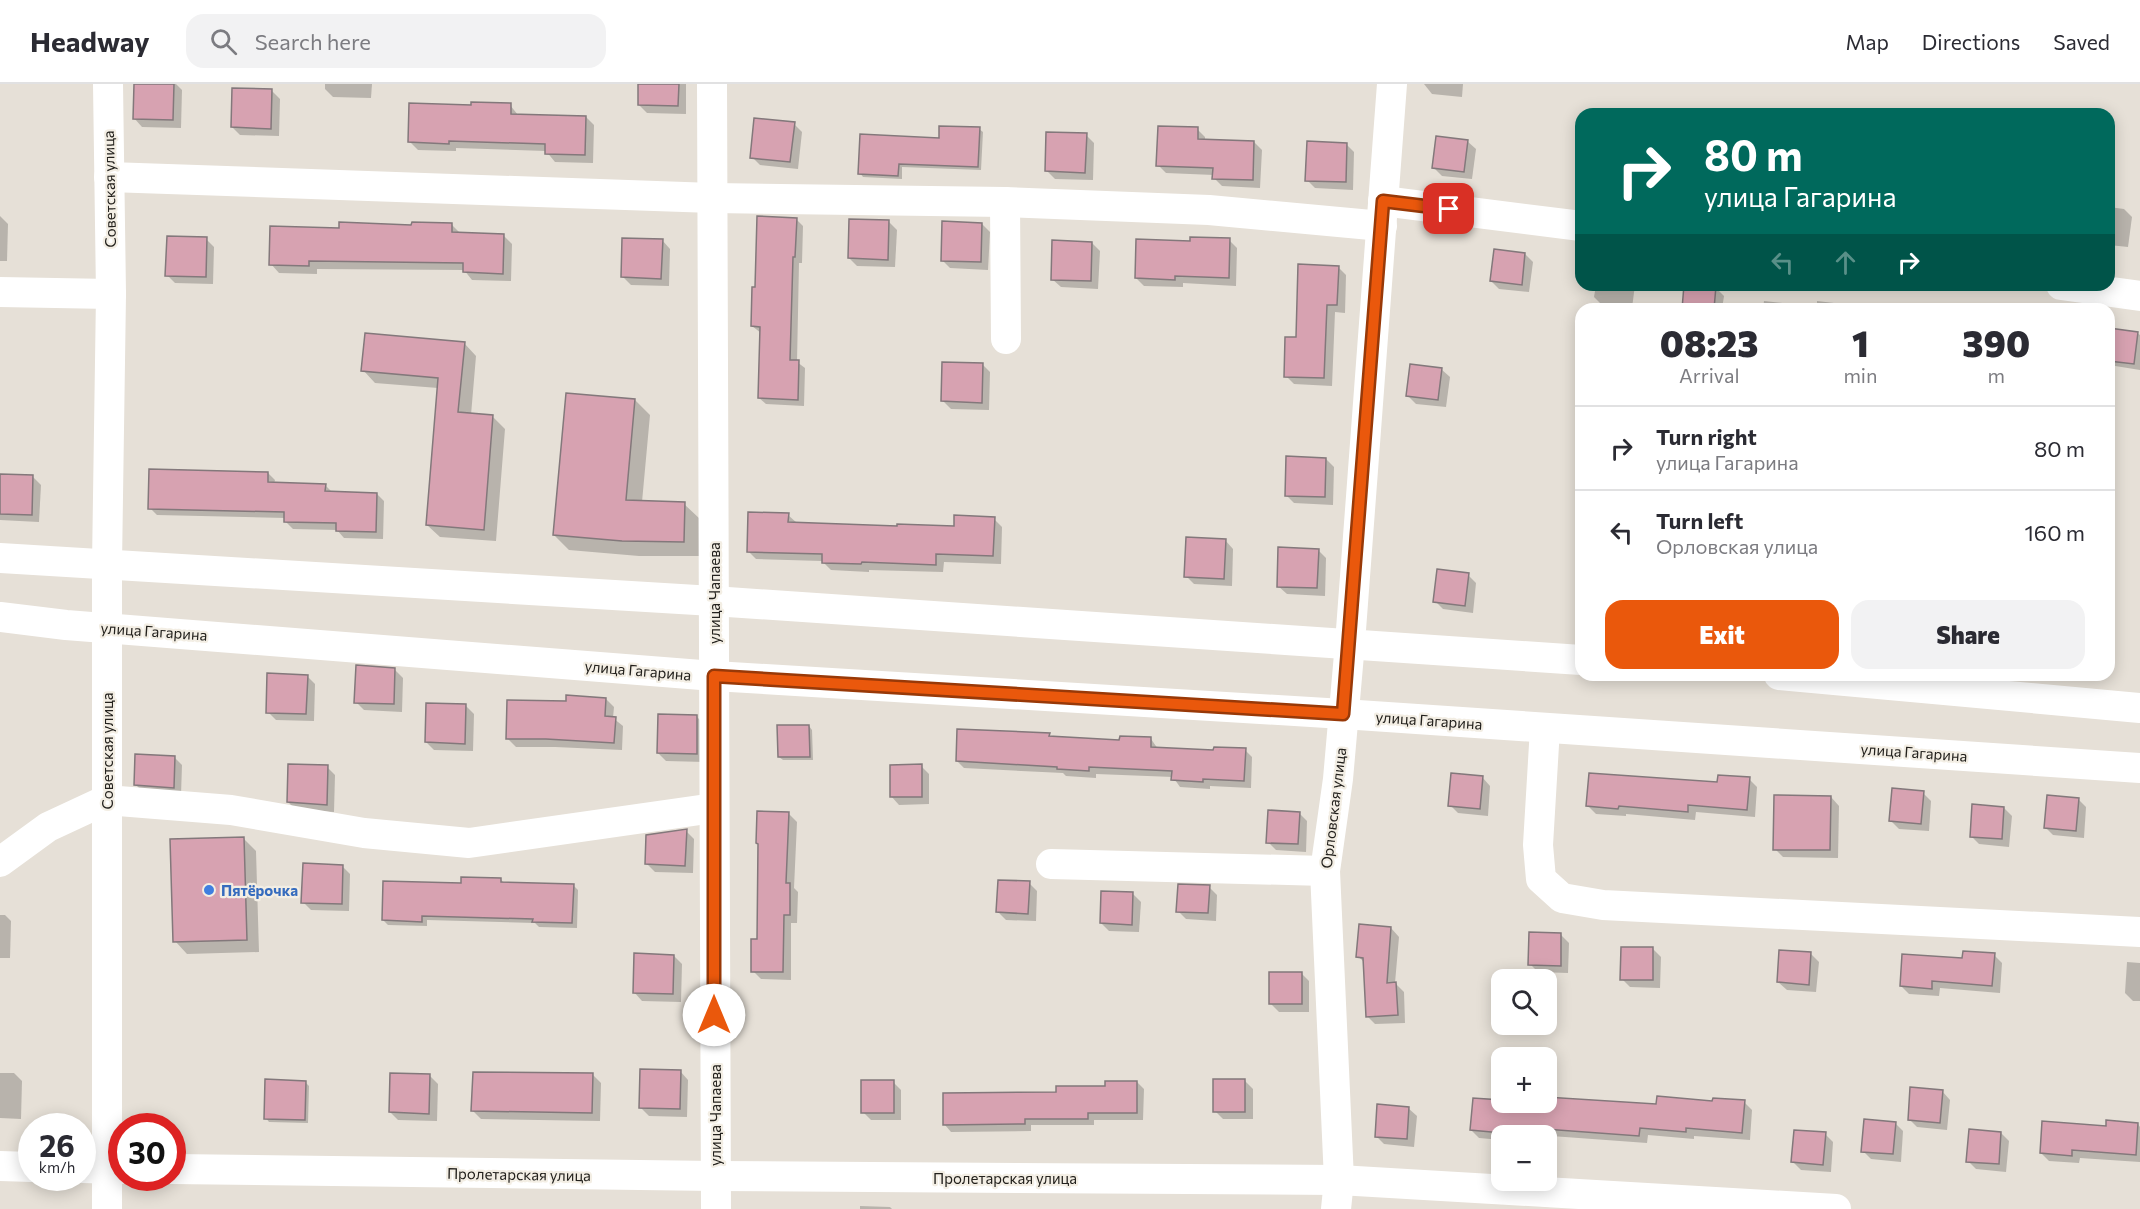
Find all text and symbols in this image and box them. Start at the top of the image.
search box [186,14,606,68]
text: Headway [30,24,150,58]
icon: search [207,25,240,58]
text: Search here [255,28,371,55]
text: Map [1846,29,1889,54]
text: Directions [1922,29,2020,54]
text: Saved [2053,29,2110,54]
text: 80 m [1704,128,1803,180]
street label: Советская улица [99,130,119,248]
icon: right [1605,132,1683,210]
text: улица Гагарина [1704,180,1896,213]
pin [1423,183,1474,234]
icon: arrive [1432,192,1465,225]
icon: left [1766,246,1799,279]
icon: ahead [1829,246,1862,279]
icon: right [1892,246,1925,279]
text: 08:23 [1660,320,1759,364]
text: 1 [1852,320,1869,364]
text: 390 [1962,320,2030,364]
text: Arrival [1679,363,1739,387]
text: min [1843,363,1877,387]
text: m [1987,363,2005,387]
text: Turn right [1656,423,1757,450]
icon: right [1605,432,1638,465]
text: 80 m [2034,435,2085,462]
text: улица Гагарина [1656,450,1799,474]
text: Turn left [1656,507,1743,534]
icon: left [1605,516,1638,549]
text: 160 m [2024,519,2085,546]
text: Орловская улица [1656,534,1818,558]
street label: улица Чапаева [705,542,723,644]
button: Exit [1605,600,1839,669]
button: Share [1851,600,2085,669]
street label: улица Гагарина [100,618,208,644]
street label: улица Гагарина [584,656,692,684]
street label: Советская улица [98,692,116,810]
street label: улица Гагарина [1375,707,1483,733]
street label: улица Гагарина [1860,739,1968,765]
street label: Орловская улица [1317,747,1349,869]
place label: Пятёрочка [221,881,298,899]
marker: Пятёрочка [202,883,216,897]
map controls [1491,969,1557,1191]
button: search [1491,969,1557,1035]
position arrow [682,983,746,1047]
button: + [1491,1047,1557,1113]
street label: улица Чапаева [706,1064,724,1166]
speed limit sign: 30 [108,1113,186,1191]
button: − [1491,1125,1557,1191]
text: 26 [39,1126,75,1163]
text: km/h [39,1158,75,1176]
street label: Пролетарская улица [447,1164,591,1184]
street label: Пролетарская улица [933,1169,1077,1187]

